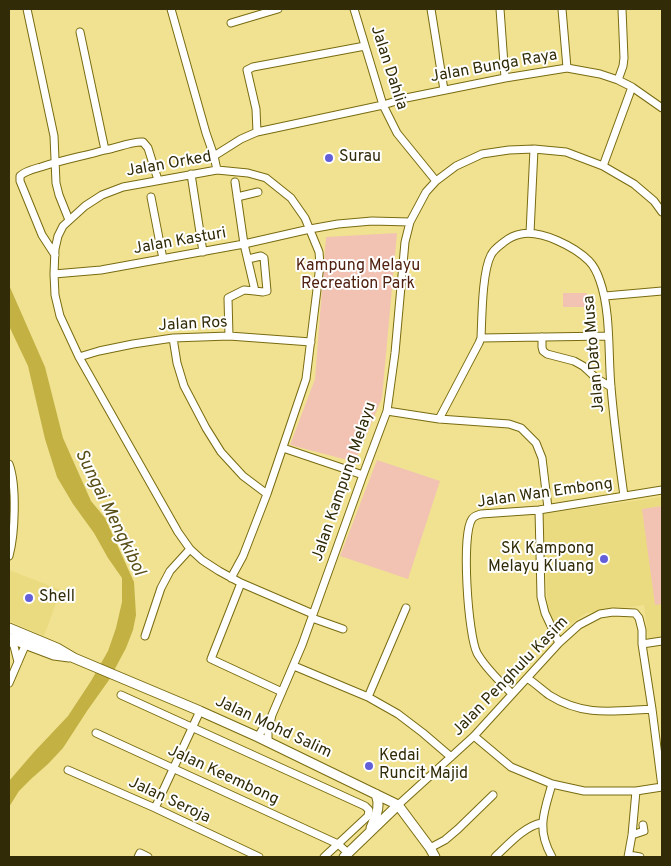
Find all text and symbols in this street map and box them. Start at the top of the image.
street label: Jalan Dahlia [365,23,411,113]
street label: Jalan Bunga Raya [429,46,559,88]
street label: Jalan Orked [125,148,213,182]
place label: Surau [339,148,381,168]
marker: Surau [323,152,335,164]
street label: Jalan Kasturi [132,224,228,260]
park label: Kampung Melayu Recreation Park [296,257,420,295]
street label: Jalan Dato Musa [580,295,610,413]
street label: Jalan Ros [158,314,228,336]
street label: Jalan Kampung Melayu [309,400,381,564]
water label: Sungai Mengkibol [69,446,149,580]
street label: Jalan Wan Embong [476,475,614,513]
place label: SK Kampong Melayu Kluang [488,540,594,578]
marker: SK Kampong Melayu Kluang [598,553,610,565]
place label: Shell [39,588,75,608]
marker: Shell [23,592,35,604]
street label: Jalan Penghulu Kasim [449,613,573,741]
street label: Jalan Mohd Salim [212,693,334,763]
street label: Jalan Keembong [164,742,282,810]
place label: Kedai Runcit Majid [379,747,468,785]
marker: Kedai Runcit Majid [363,760,375,772]
street label: Jalan Seroja [125,774,213,828]

